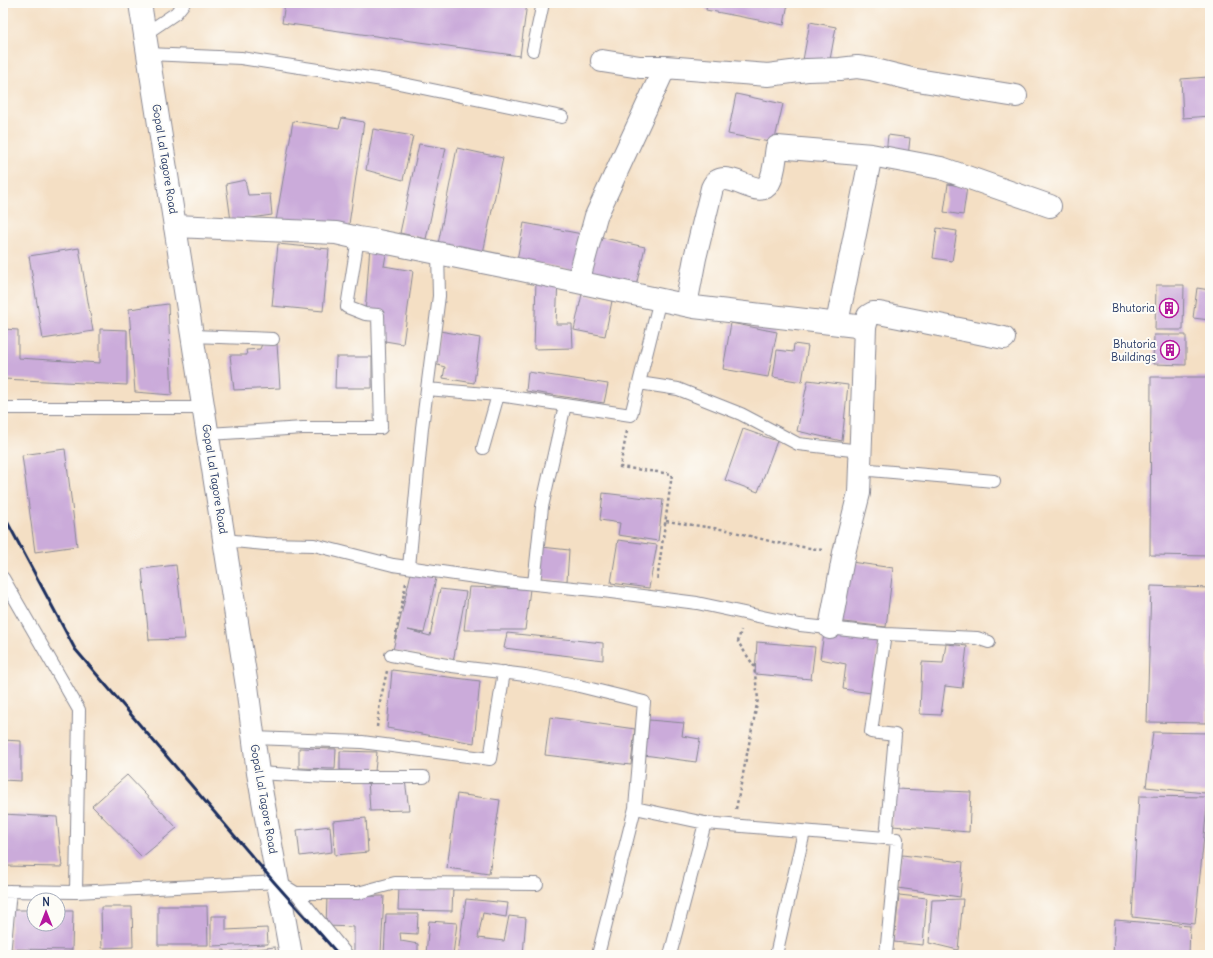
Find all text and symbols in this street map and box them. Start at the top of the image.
street label: Gopal Lal Tagore Road [149,103,181,215]
building icon: Bhutoria [1158,297,1180,319]
place label: Bhutoria [1112,301,1155,315]
place label: Bhutoria Buildings [1111,337,1156,364]
building icon: Bhutoria Buildings [1159,339,1181,361]
street label: Gopal Lal Tagore Road [199,423,231,535]
street label: Gopal Lal Tagore Road [247,743,281,855]
north arrow [26,892,66,932]
text: N [42,895,50,909]

